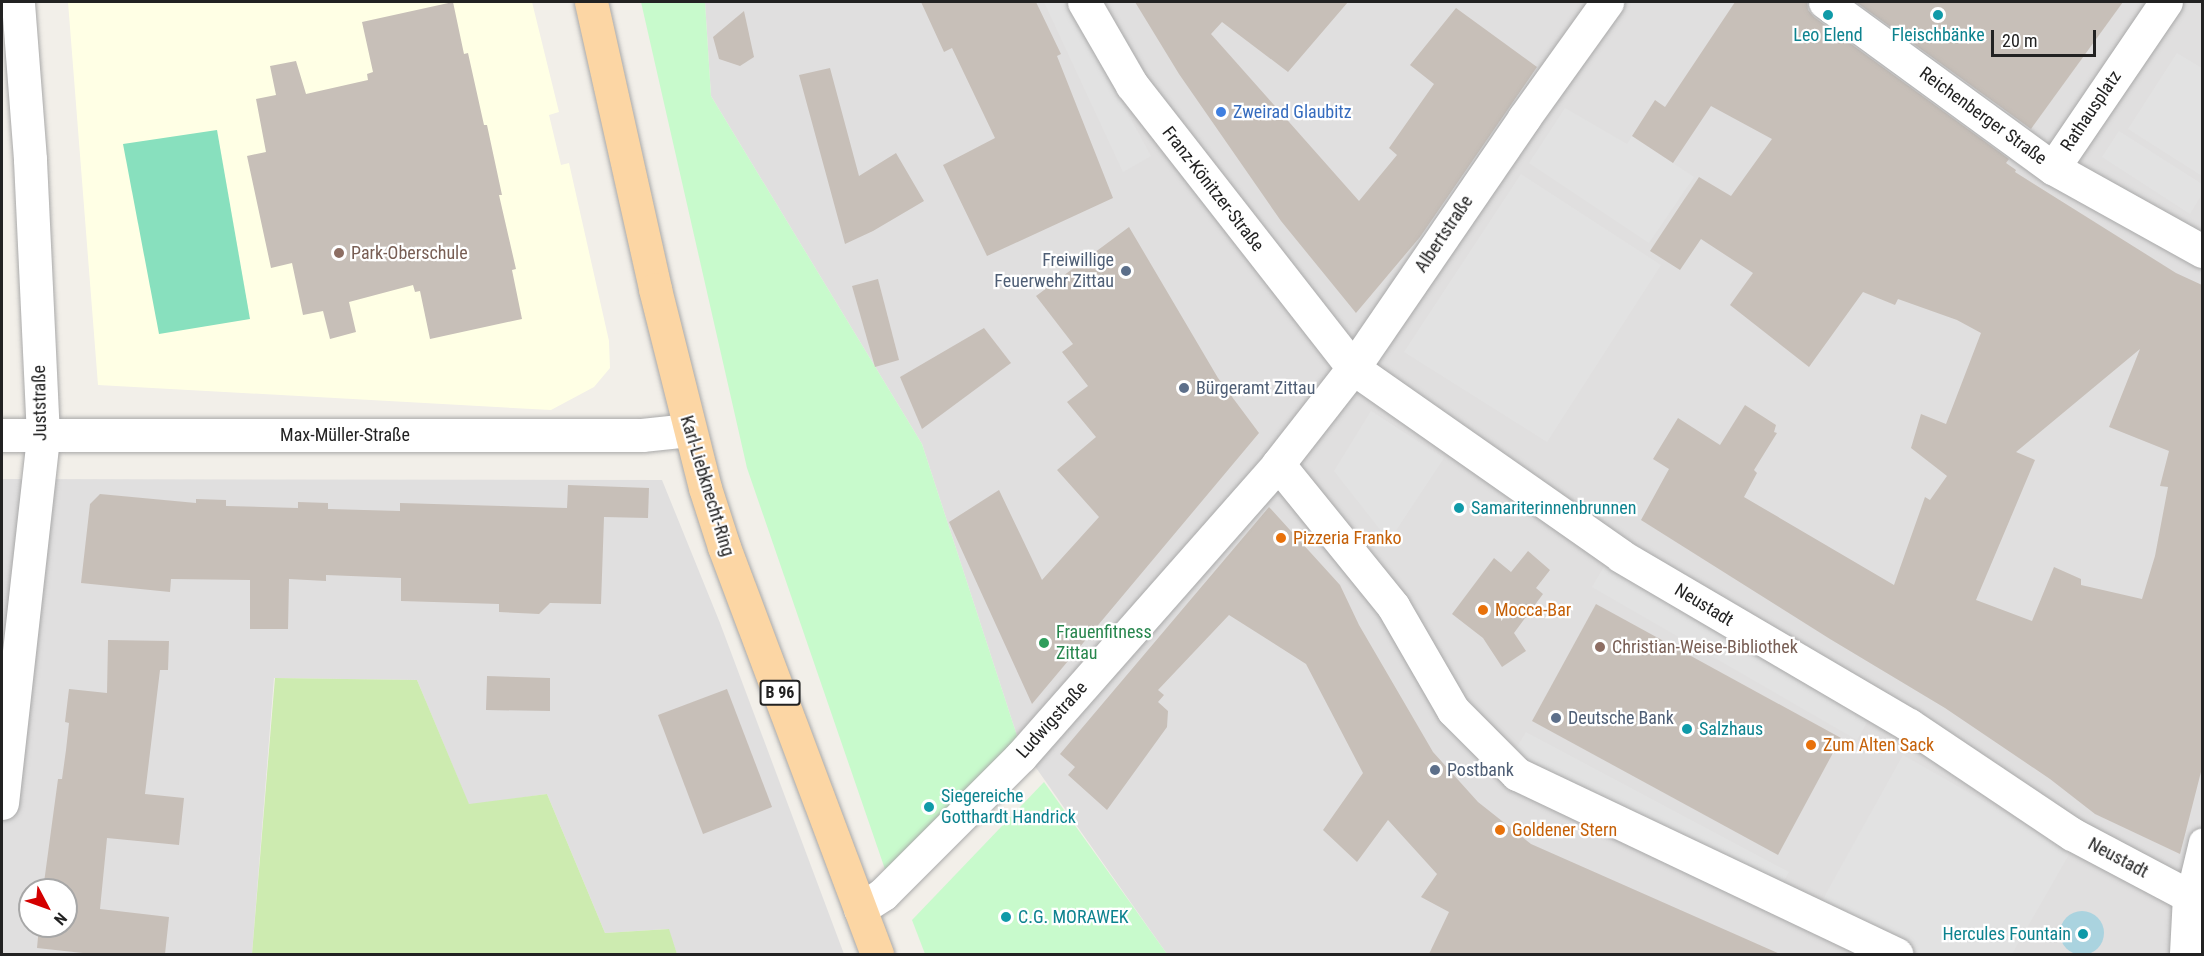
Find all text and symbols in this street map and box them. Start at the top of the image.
marker: Leo Elend [1821,8,1835,22]
marker: Fleischbänke [1931,8,1945,22]
scale bar [1994,18,2099,56]
place label: Leo Elend [1793,24,1863,46]
place label: Fleischbänke [1891,24,1985,46]
text: 20 m [2002,30,2037,51]
street label: Reichenberger Straße [1915,63,2051,169]
street label: Rathausplatz [2056,67,2126,155]
place label: Zweirad Glaubitz [1233,101,1352,123]
marker: Zweirad Glaubitz [1214,105,1228,119]
street label: Franz-Könitzer-Straße [1158,122,1268,256]
street label: Albertstraße [1410,191,1478,277]
place label: Park-Oberschule [351,242,468,264]
marker: Park-Oberschule [332,246,346,260]
place label: Freiwillige Feuerwehr Zittau [994,250,1114,292]
marker: Freiwillige Feuerwehr Zittau [1119,264,1133,278]
street label: Juststraße [29,365,51,441]
place label: Bürgeramt Zittau [1196,377,1315,399]
marker: Bürgeramt Zittau [1177,381,1191,395]
street label: Karl-Liebknecht-Ring [675,413,739,559]
street label: Max-Müller-Straße [280,424,410,446]
place label: Samariterinnenbrunnen [1471,497,1636,519]
marker: Samariterinnenbrunnen [1452,501,1466,515]
place label: Pizzeria Franko [1293,527,1402,549]
marker: Pizzeria Franko [1274,531,1288,545]
street label: Neustadt [1671,579,1737,631]
place label: Mocca-Bar [1495,599,1571,621]
marker: Mocca-Bar [1476,603,1490,617]
place label: Frauenfitness Zittau [1056,622,1152,664]
marker: Frauenfitness Zittau [1037,636,1051,650]
place label: Christian-Weise-Bibliothek [1612,636,1798,658]
marker: Christian-Weise-Bibliothek [1593,640,1607,654]
street label: Ludwigstraße [1012,677,1092,763]
road number: B 96 [759,680,801,706]
place label: Deutsche Bank [1568,707,1674,729]
marker: Deutsche Bank [1549,711,1563,725]
place label: Salzhaus [1699,718,1763,740]
marker: Salzhaus [1680,722,1694,736]
place label: Zum Alten Sack [1823,734,1934,756]
marker: Zum Alten Sack [1804,738,1818,752]
place label: Postbank [1447,759,1514,781]
marker: Postbank [1428,763,1442,777]
place label: Siegereiche Gotthardt Handrick [941,786,1076,828]
marker: Siegereiche Gotthardt Handrick [922,800,936,814]
place label: Goldener Stern [1512,819,1617,841]
marker: Goldener Stern [1493,823,1507,837]
street label: Neustadt [2084,833,2152,883]
north arrow [18,878,78,938]
place label: C.G. MORAWEK [1018,906,1129,928]
text: N [50,909,71,929]
marker: C.G. MORAWEK [999,910,1013,924]
place label: Hercules Fountain [1942,923,2071,945]
marker: Hercules Fountain [2076,927,2090,941]

